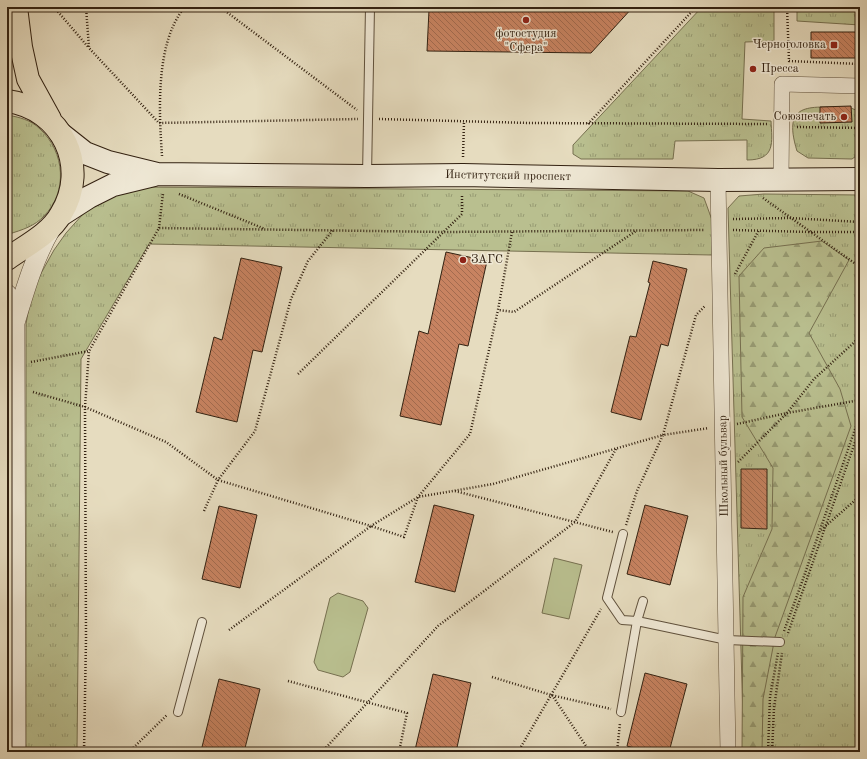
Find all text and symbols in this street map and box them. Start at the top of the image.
marker: фотостудия "Сфера" [521,15,531,25]
place label: фотостудия "Сфера" [496,28,556,54]
place label: Черноголовка [753,39,826,51]
marker: Черноголовка [829,40,839,50]
place label: Пресса [761,63,799,75]
marker: Пресса [748,64,758,74]
place label: Союзпечать [774,111,836,123]
marker: Союзпечать [839,112,849,122]
street label: Институтский проспект [445,169,571,183]
place label: ЗАГС [471,254,503,266]
marker: ЗАГС [458,255,468,265]
street label: Школьный бульвар [717,415,731,517]

